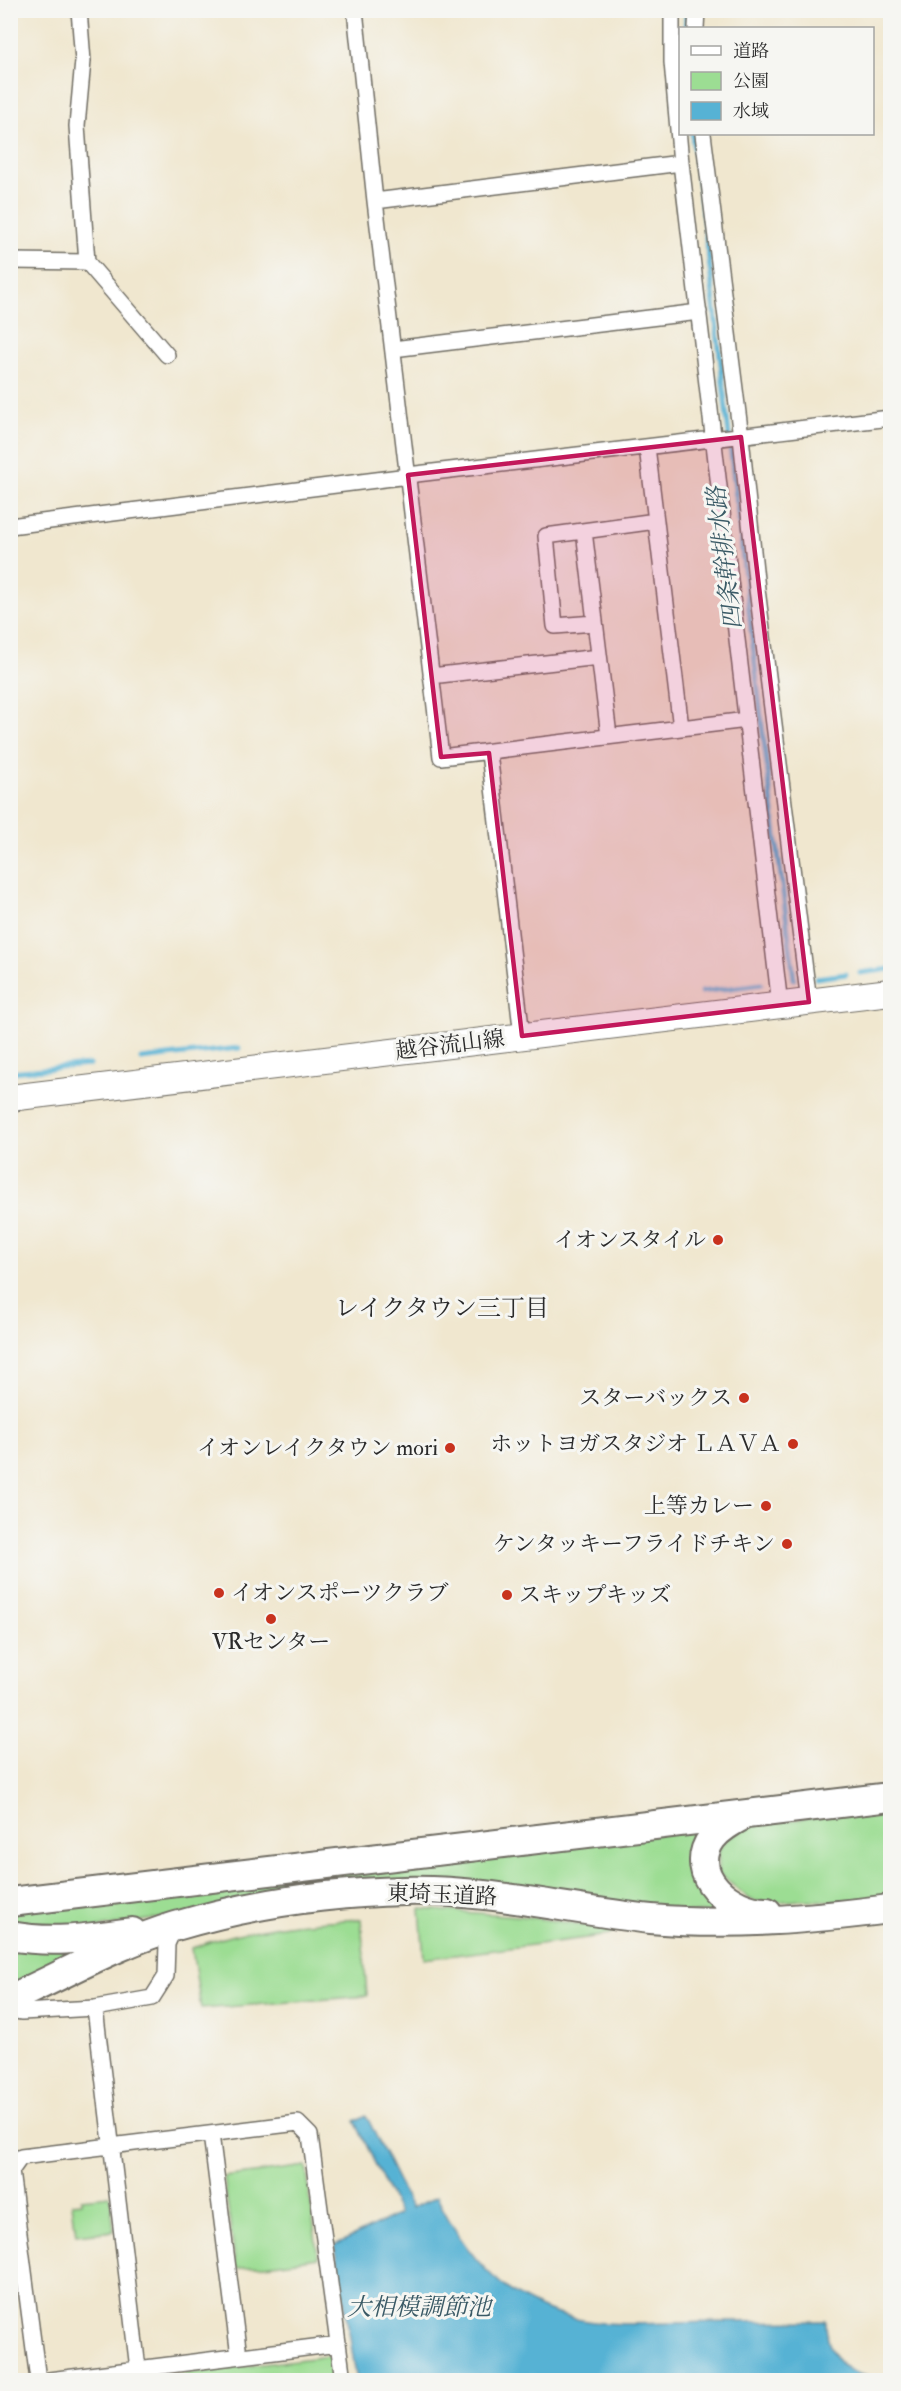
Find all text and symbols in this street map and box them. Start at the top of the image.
legend [679,27,874,135]
text: 道路 [733,40,769,63]
text: 公園 [733,70,769,93]
text: 水域 [733,100,769,123]
water label: 四条幹排水路 [701,483,749,631]
street label: 越谷流山線 [394,1024,506,1066]
place label: イオンスタイル [554,1226,706,1254]
marker: イオンスタイル [711,1233,725,1247]
district label: レイクタウン三丁目 [335,1293,549,1324]
place label: スターバックス [579,1384,732,1412]
marker: スターバックス [737,1391,751,1405]
place label: ホットヨガスタジオ ＬＡＶＡ [490,1430,781,1458]
place label: イオンレイクタウン mori [197,1434,438,1462]
marker: ホットヨガスタジオ ＬＡＶＡ [786,1437,800,1451]
marker: イオンレイクタウン mori [443,1441,457,1455]
place label: 上等カレー [644,1492,754,1520]
marker: 上等カレー [759,1499,773,1513]
place label: ケンタッキーフライドチキン [493,1530,775,1558]
marker: ケンタッキーフライドチキン [780,1537,794,1551]
place label: イオンスポーツクラブ [231,1579,449,1607]
place label: スキップキッズ [519,1581,671,1609]
marker: イオンスポーツクラブ [212,1586,226,1600]
marker: スキップキッズ [500,1588,514,1602]
marker: VRセンター [264,1612,278,1626]
place label: VRセンター [212,1628,330,1656]
street label: 東埼玉道路 [387,1879,497,1911]
water label: 大相模調節池 [347,2292,494,2323]

